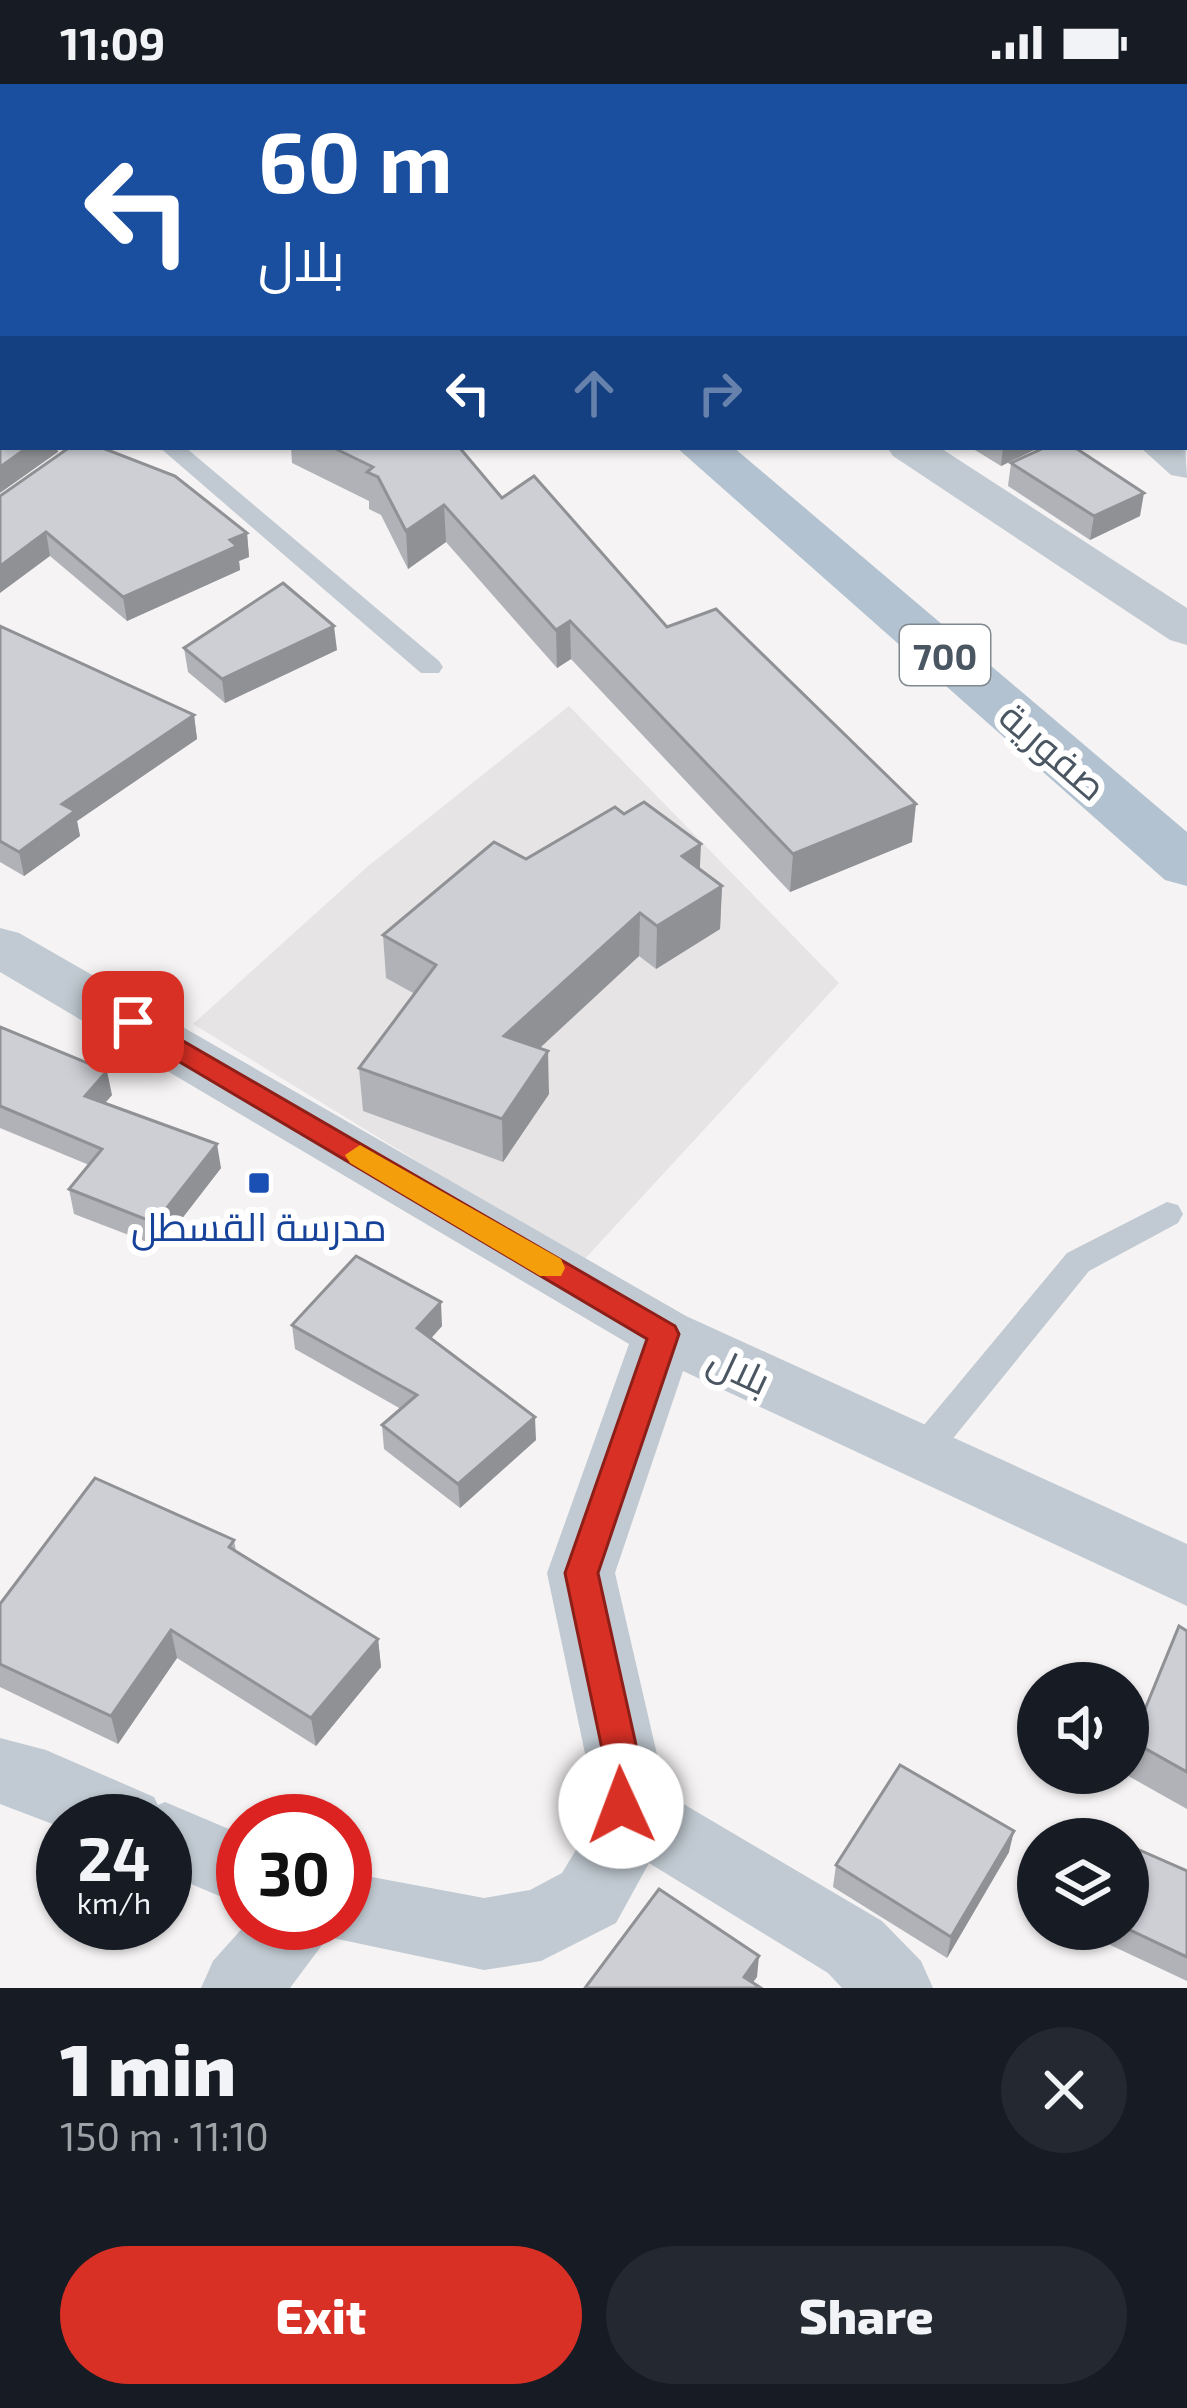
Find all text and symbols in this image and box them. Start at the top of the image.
text: 11:09 [60,15,165,69]
text: 60 m [258,109,453,210]
icon: left [60,132,216,288]
text: بلال [258,227,345,292]
icon: left [435,360,501,426]
icon: ahead [561,360,627,426]
icon: right [687,360,753,426]
road number: 700 [900,625,990,685]
street label: صفورية [990,691,1117,810]
pin [82,971,184,1073]
icon: arrive [100,989,166,1055]
marker: مدرسة القسطل [246,1170,272,1196]
place label: مدرسة القسطل [131,1202,387,1251]
street label: بلال [701,1334,778,1405]
map controls [1017,1662,1149,1950]
button: sound [1017,1662,1149,1794]
position arrow [558,1743,684,1869]
speed limit sign: 30 [216,1794,372,1950]
button: layers [1017,1818,1149,1950]
text: 24 [77,1821,151,1893]
text: km/h [77,1884,151,1920]
text: 1 min [60,2024,236,2110]
button: close [1001,2027,1127,2153]
text: 150 m · 11:10 [60,2112,269,2159]
button: Exit [60,2246,582,2384]
button: Share [606,2246,1127,2384]

